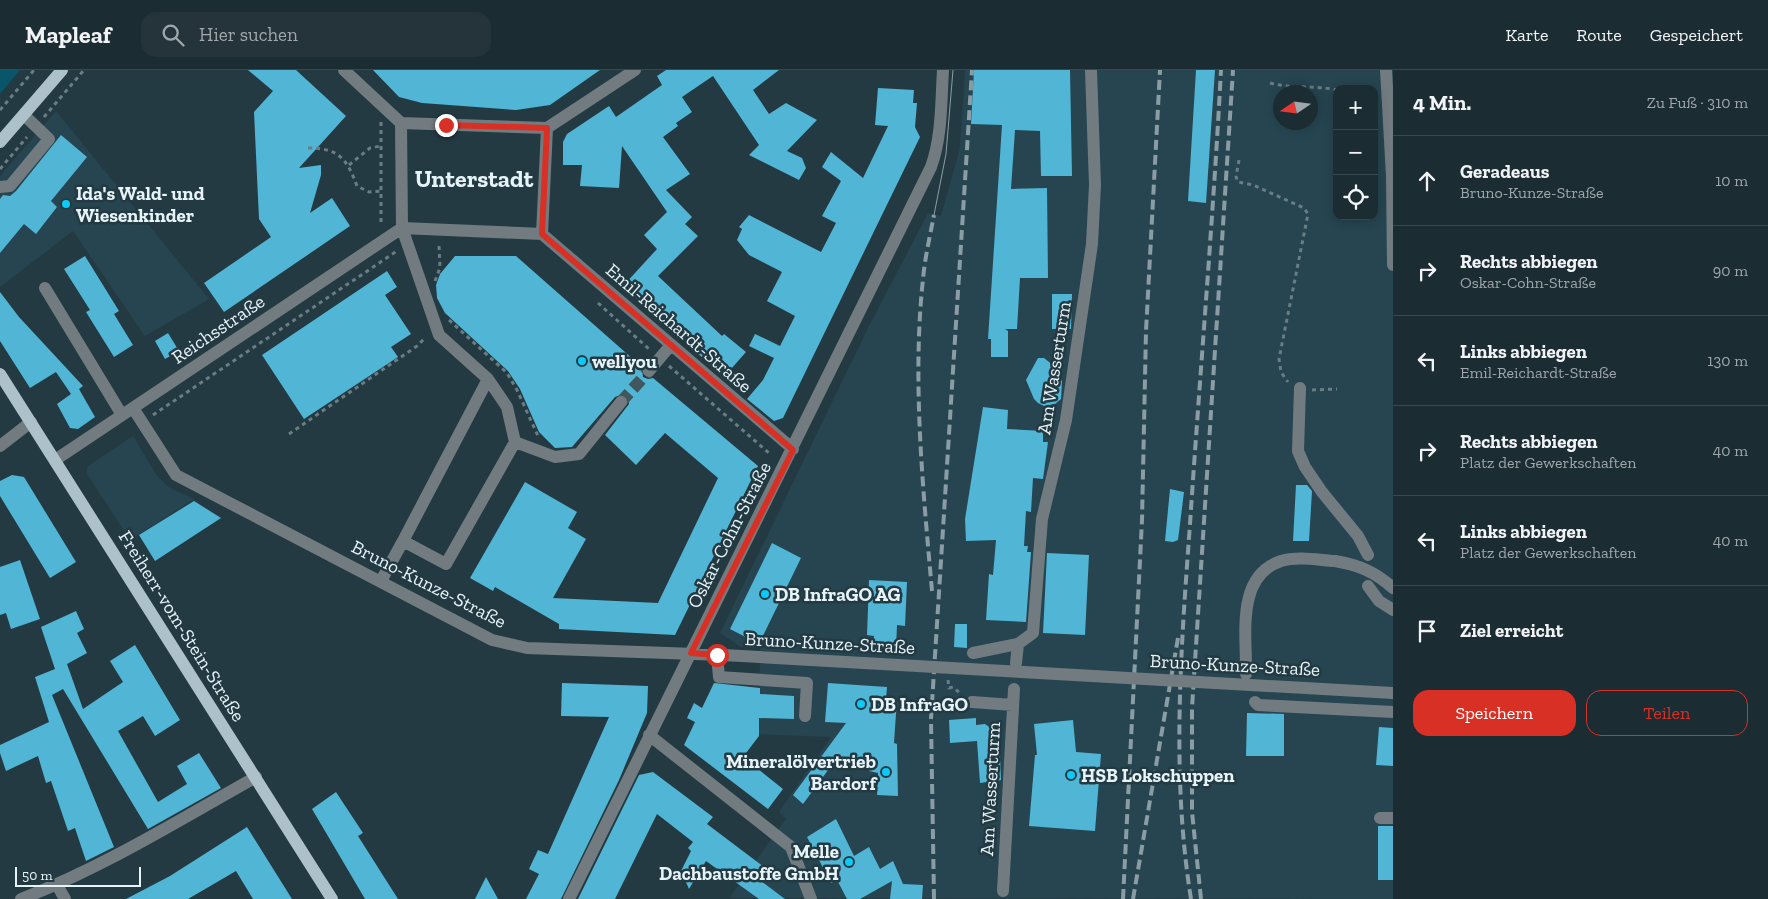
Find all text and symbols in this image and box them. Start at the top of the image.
search box [141,12,491,57]
text: Mapleaf [25,20,111,49]
icon: search [159,21,187,49]
text: Hier suchen [199,23,298,46]
text: Karte [1505,24,1548,46]
text: Route [1576,24,1622,46]
text: Gespeichert [1650,24,1743,46]
north arrow [1273,85,1318,130]
map controls [1333,85,1378,220]
button: + [1333,85,1378,130]
text: 4 Min. [1413,90,1471,115]
text: Zu Fuß · 310 m [1647,93,1748,112]
route end [435,114,458,137]
button: − [1333,130,1378,175]
text: Geradeaus [1460,160,1550,183]
district label: Unterstadt [415,164,534,193]
icon: ahead [1413,167,1441,195]
text: 10 m [1715,171,1748,190]
button: locate [1333,175,1378,220]
place label: Ida's Wald- und Wiesenkinder [76,182,205,227]
text: Bruno-Kunze-Straße [1460,183,1604,202]
marker: Ida's Wald- und Wiesenkinder [60,198,72,210]
text: Rechts abbiegen [1460,250,1598,273]
icon: right [1413,257,1441,285]
street label: Emil-Reichardt-Straße [601,258,757,398]
text: 90 m [1713,261,1748,280]
text: Oskar-Cohn-Straße [1460,273,1596,292]
street label: Reichsstraße [167,289,269,369]
street label: Am Wasserturm [1032,299,1076,436]
text: Links abbiegen [1460,340,1587,363]
icon: left [1413,347,1441,375]
place label: wellyou [592,350,657,373]
text: 130 m [1707,351,1748,370]
marker: wellyou [576,355,588,367]
text: Emil-Reichardt-Straße [1460,363,1617,382]
text: Rechts abbiegen [1460,430,1598,453]
icon: right [1413,437,1441,465]
text: 40 m [1713,441,1748,460]
text: Platz der Gewerkschaften [1460,453,1636,472]
street label: Oskar-Cohn-Straße [682,458,776,612]
text: Links abbiegen [1460,520,1587,543]
street label: Freiherr-vom-Stein-Straße [114,526,250,726]
icon: left [1413,527,1441,555]
text: 40 m [1713,531,1748,550]
street label: Bruno-Kunze-Straße [348,535,510,633]
text: Platz der Gewerkschaften [1460,543,1636,562]
place label: DB InfraGO AG [775,583,901,606]
marker: DB InfraGO AG [759,588,771,600]
icon: arrive [1413,617,1441,645]
text: Ziel erreicht [1460,619,1563,642]
street label: Bruno-Kunze-Straße [744,627,916,659]
route start [706,644,729,667]
street label: Bruno-Kunze-Straße [1149,649,1321,681]
button: Speichern [1413,690,1576,736]
button: Teilen [1586,690,1748,736]
place label: DB InfraGO [871,693,969,716]
marker: DB InfraGO [855,698,867,710]
street label: Am Wasserturm [975,721,1005,857]
place label: Mineralölvertrieb Bardorf [726,750,878,795]
place label: HSB Lokschuppen [1081,764,1235,787]
marker: Mineralölvertrieb Bardorf [880,766,892,778]
marker: HSB Lokschuppen [1065,769,1077,781]
place label: Melle Dachbaustoffe GmbH [659,840,839,885]
marker: Melle Dachbaustoffe GmbH [843,856,855,868]
scale bar [15,864,141,887]
text: 50 m [22,867,53,884]

